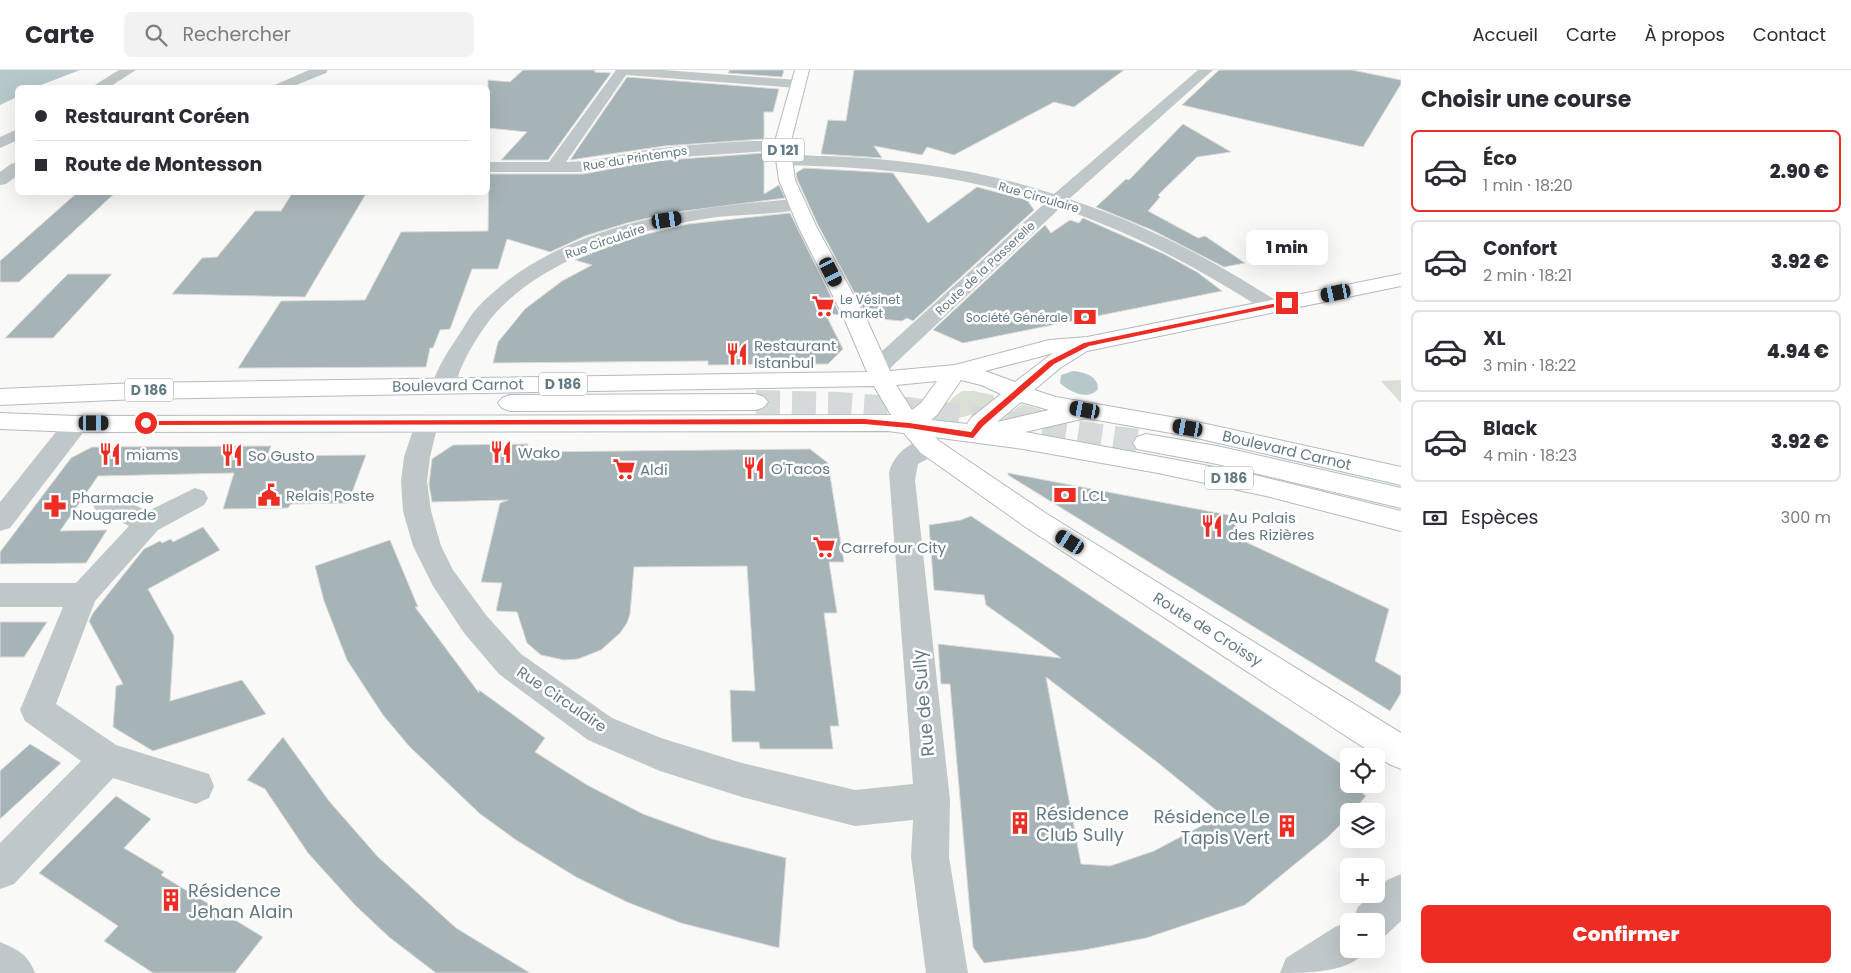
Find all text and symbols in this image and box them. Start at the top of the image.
search box [124,12,474,57]
text: Carte [25,18,94,51]
icon: search [142,21,170,49]
text: Rechercher [182,21,291,48]
text: Accueil [1472,22,1538,47]
text: Carte [1566,22,1616,47]
text: À propos [1644,22,1725,47]
text: Contact [1753,22,1826,47]
text: Choisir une course [1421,84,1631,115]
text: Restaurant Coréen [65,103,250,130]
road number: D 121 [762,138,804,162]
street label: Rue du Printemps [582,141,688,175]
text: Éco [1483,145,1517,172]
icon: car [1423,149,1468,194]
text: Route de Montesson [65,151,262,178]
text: 2.90 € [1770,158,1829,185]
text: 1 min · 18:20 [1483,174,1573,197]
street label: Rue Circulaire [997,177,1081,217]
car [651,210,682,230]
street label: Route de la Passerelle [931,217,1039,319]
street label: Rue Circulaire [563,219,647,263]
callout: 1 min [1246,230,1328,266]
text: Confort [1483,235,1557,262]
text: 1 min [1266,236,1308,259]
icon: car [1423,239,1468,284]
text: 3.92 € [1771,248,1829,275]
car [817,255,844,289]
text: 2 min · 18:21 [1483,264,1572,287]
car [1319,283,1352,303]
place label: Le Vésinet market [840,291,900,322]
route end [1276,292,1298,314]
supermarket icon: Le Vésinet market [810,293,836,319]
bank icon: Société Générale [1072,304,1098,330]
place label: Société Générale [966,309,1068,326]
text: XL [1483,325,1506,352]
icon: car [1423,329,1468,374]
place label: Restaurant Istanbul [754,335,836,373]
text: 4.94 € [1767,338,1829,365]
restaurant icon: Restaurant Istanbul [724,341,750,367]
text: 3 min · 18:22 [1483,354,1576,377]
road number: D 186 [539,372,587,396]
street label: Boulevard Carnot [392,373,524,397]
road number: D 186 [125,378,173,402]
car [1068,400,1101,420]
route start [135,412,157,434]
text: Black [1483,415,1537,442]
car [79,416,109,431]
car [1171,418,1204,438]
icon: car [1423,419,1468,464]
street label: Boulevard Carnot [1220,425,1354,475]
text: 3.92 € [1771,428,1829,455]
restaurant icon: Wako [488,439,514,465]
restaurant icon: miams [97,441,123,467]
restaurant icon: So Gusto [219,442,245,468]
place label: Wako [518,442,560,463]
place label: miams [126,444,179,465]
text: 4 min · 18:23 [1483,444,1577,467]
place label: So Gusto [248,445,315,466]
restaurant icon: O'Tacos [741,455,767,481]
supermarket icon: Aldi [611,456,637,482]
place label: O'Tacos [771,458,830,479]
place label: Aldi [640,459,668,480]
road number: D 186 [1205,466,1253,489]
public building icon: Relais Poste [256,482,282,508]
bank icon: LCL [1052,482,1078,508]
place label: Relais Poste [286,485,375,506]
place label: LCL [1082,485,1107,506]
place label: Pharmacie Nougarede [72,487,156,525]
pharmacy icon: Pharmacie Nougarede [42,493,68,519]
icon: cash [1421,504,1449,532]
text: Espèces [1461,504,1539,531]
text: 300 m [1781,506,1831,529]
place label: Au Palais des Rizières [1228,507,1315,545]
restaurant icon: Au Palais des Rizières [1199,513,1225,539]
car [1053,528,1086,556]
supermarket icon: Carrefour City [811,534,837,560]
place label: Carrefour City [841,537,947,558]
street label: Route de Croissy [1149,587,1267,671]
street label: Rue de Sully [906,648,940,758]
street label: Rue Circulaire [513,661,611,737]
map controls [1340,748,1385,958]
button: locate [1340,748,1385,793]
place label: Résidence Club Sully [1036,801,1129,847]
button: layers [1340,803,1385,848]
place label: Résidence Le Tapis Vert [1153,804,1270,850]
building icon: Résidence Club Sully [1007,810,1033,836]
building icon: Résidence Le Tapis Vert [1274,813,1300,839]
button: + [1340,858,1385,903]
place label: Résidence Jehan Alain [188,878,293,924]
building icon: Résidence Jehan Alain [158,887,184,913]
button: Confirmer [1421,905,1831,963]
button: − [1340,913,1385,958]

